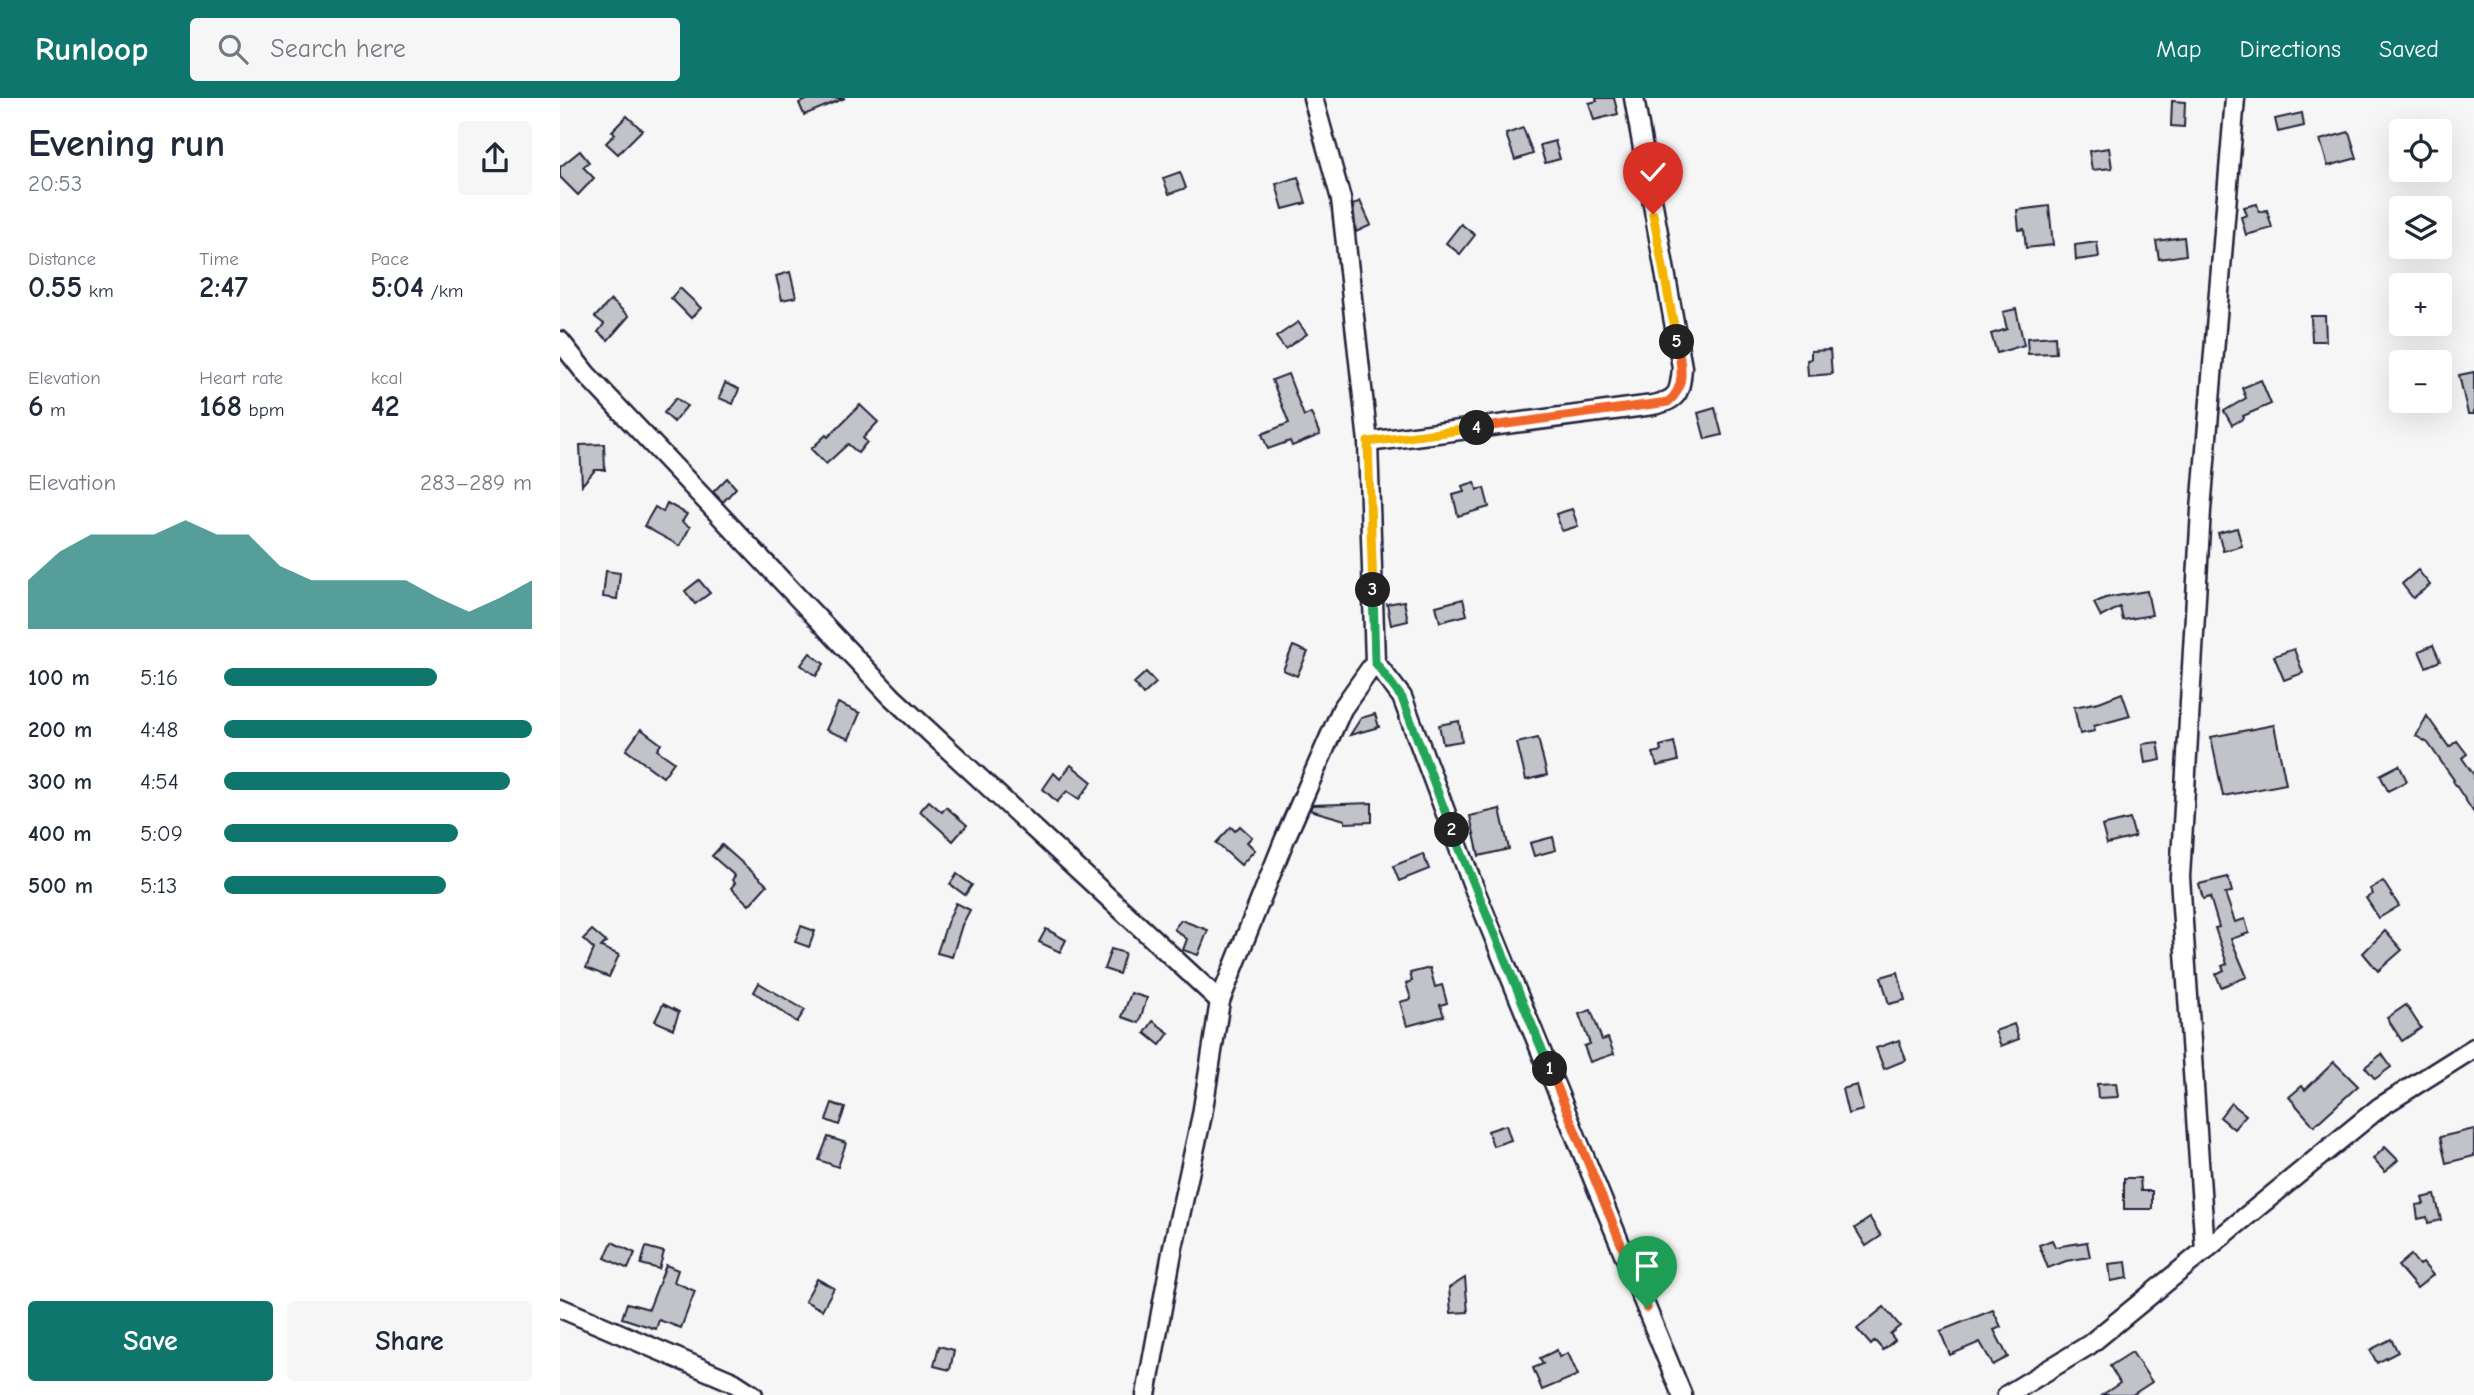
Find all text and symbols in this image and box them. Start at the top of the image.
search box [190,18,680,81]
text: Runloop [35,30,148,68]
icon: search [214,30,252,68]
text: Search here [270,34,406,64]
text: Map [2156,35,2202,63]
text: Directions [2240,35,2341,63]
text: Saved [2379,35,2439,63]
map controls [2389,119,2452,413]
button: locate [2389,119,2452,182]
button: share [458,121,532,195]
text: Evening run [28,122,225,166]
pin [1623,142,1683,214]
icon: check [1634,153,1672,191]
text: 20:53 [28,170,82,197]
button: layers [2389,196,2452,259]
text: Distance [28,248,96,270]
text: Time [199,248,239,270]
text: Pace [371,248,409,270]
text: 0.55 [28,270,82,305]
text: 2:47 [199,270,248,305]
text: 5:04 [371,270,424,305]
button: + [2389,273,2452,336]
text: km [82,280,114,302]
text: /km [424,280,464,302]
pin: 5 [1660,324,1694,360]
text: 5 [1671,330,1682,352]
button: − [2389,350,2452,413]
text: Elevation [28,367,101,389]
text: Heart rate [199,367,283,389]
text: kcal [371,367,403,389]
text: 6 [28,389,44,424]
text: 168 [199,389,242,424]
text: 42 [371,389,400,424]
text: m [44,399,66,421]
text: bpm [242,399,285,421]
pin: 4 [1460,410,1494,446]
text: 4 [1472,416,1481,438]
text: Elevation [28,469,116,496]
text: 283–289 m [420,469,532,496]
pin: 3 [1356,573,1390,608]
text: 3 [1368,578,1377,600]
text: 100 m [28,664,90,691]
text: 5:16 [140,664,178,691]
text: 200 m [28,716,92,743]
text: 4:48 [140,716,178,743]
text: 300 m [28,768,92,795]
text: 4:54 [140,768,179,795]
pin: 2 [1434,812,1470,848]
text: 2 [1447,818,1456,840]
text: 400 m [28,820,92,847]
text: 5:09 [140,820,183,847]
text: 500 m [28,872,93,899]
text: 5:13 [140,872,177,899]
pin: 1 [1532,1052,1567,1086]
text: 1 [1546,1057,1553,1079]
pin [1617,1236,1677,1308]
icon: arrive [1628,1247,1666,1285]
button: Save [28,1301,273,1381]
button: Share [287,1301,532,1381]

